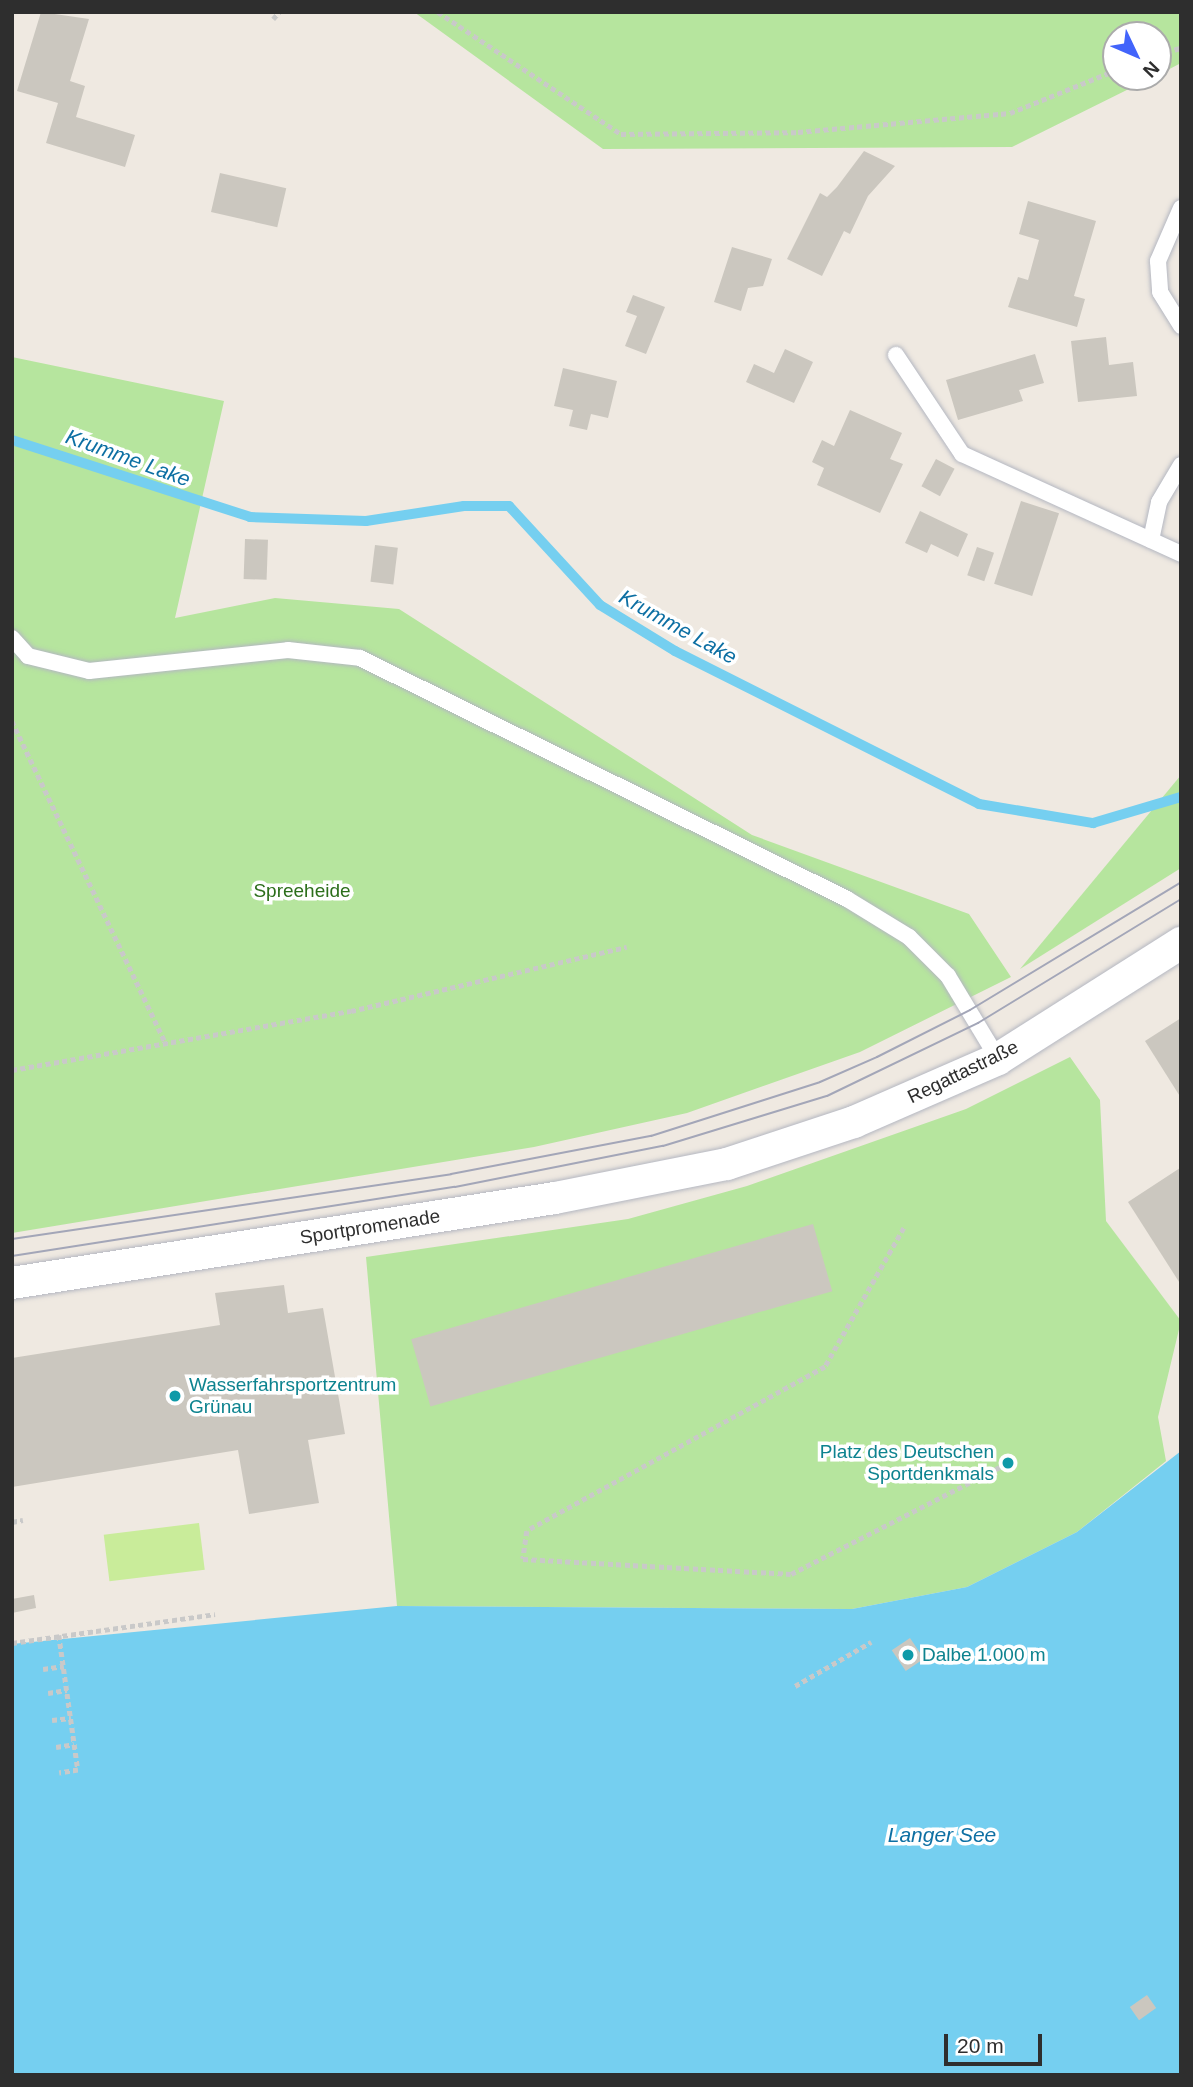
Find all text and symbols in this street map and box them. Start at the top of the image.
north arrow [1102,21,1172,91]
text: N [1139,57,1163,82]
water label: Krumme Lake [62,424,194,492]
water label: Krumme Lake [615,584,741,670]
park label: Spreeheide [253,880,351,902]
street label: Regattastraße [904,1035,1022,1109]
street label: Sportpromenade [298,1205,442,1249]
place label: Wasserfahrsportzentrum Grünau [189,1374,396,1418]
marker: Wasserfahrsportzentrum Grünau [167,1388,183,1404]
place label: Platz des Deutschen Sportdenkmals [820,1441,994,1485]
marker: Platz des Deutschen Sportdenkmals [1000,1455,1016,1471]
place label: Dalbe 1.000 m [922,1644,1046,1666]
marker: Dalbe 1.000 m [900,1647,916,1663]
water label: Langer See [888,1822,996,1848]
scale bar [948,2021,1046,2064]
text: 20 m [957,2034,1004,2057]

